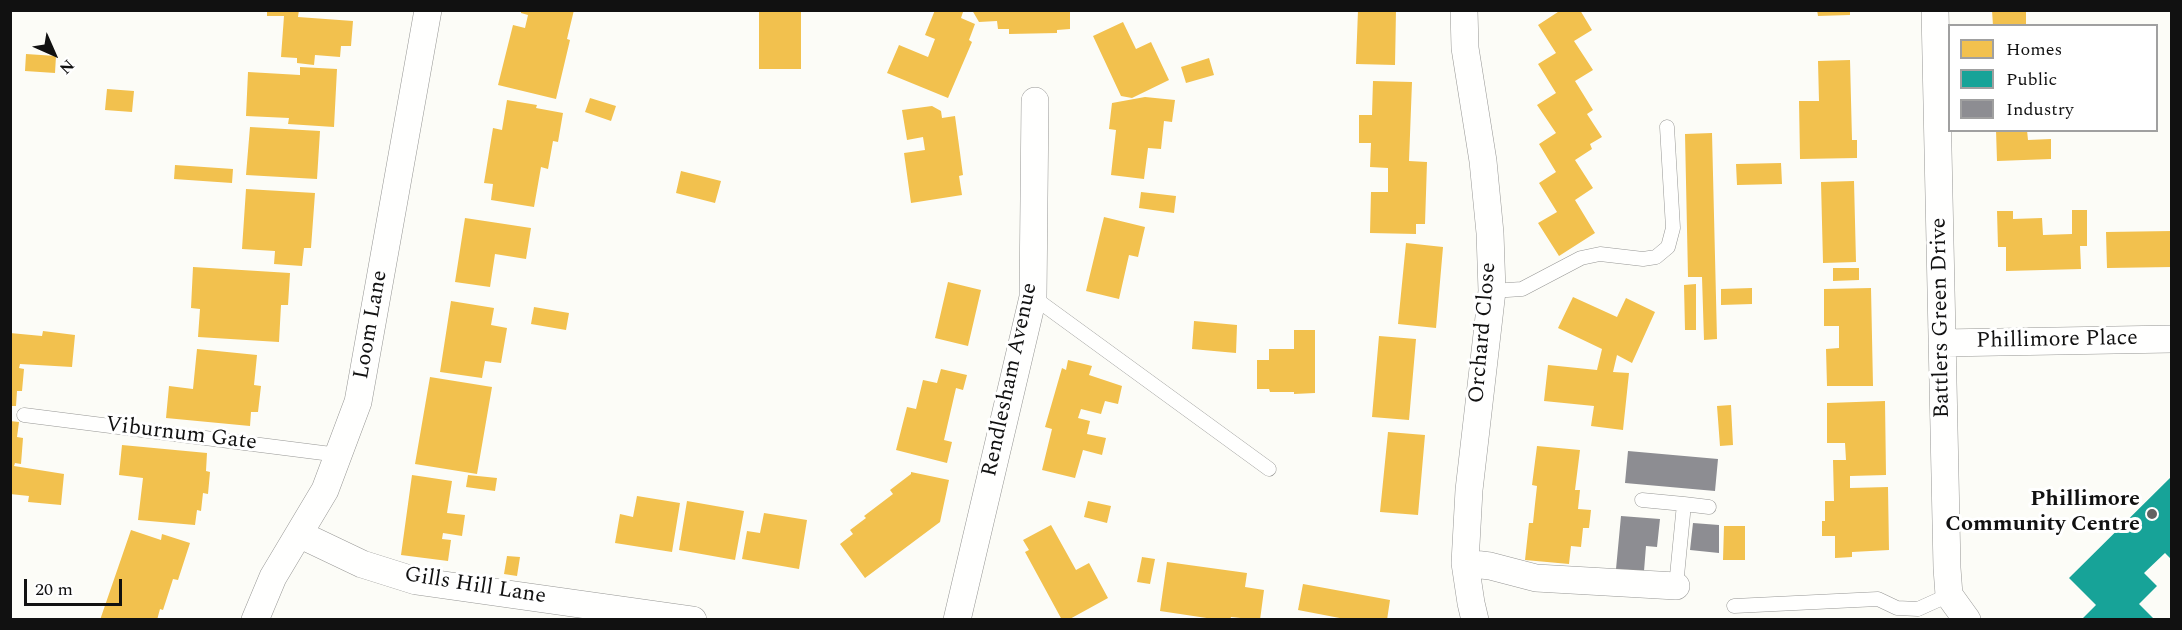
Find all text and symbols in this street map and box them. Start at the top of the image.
north arrow [24,24,84,84]
legend [1948,24,2158,132]
text: Homes [2006,36,2062,63]
text: N [54,54,80,80]
text: Public [2006,66,2057,93]
text: Industry [2006,96,2074,123]
street label: Battlers Green Drive [1927,217,1957,419]
street label: Orchard Close [1465,261,1503,405]
street label: Loom Lane [349,268,395,382]
street label: Rendlesham Avenue [978,281,1044,479]
street label: Phillimore Place [1976,326,2138,356]
street label: Viburnum Gate [104,413,258,457]
place label: Phillimore Community Centre [1945,488,2140,540]
marker: Phillimore Community Centre [2145,507,2159,521]
street label: Gills Hill Lane [402,563,548,611]
scale bar [27,567,124,605]
text: 20 m [35,576,73,603]

